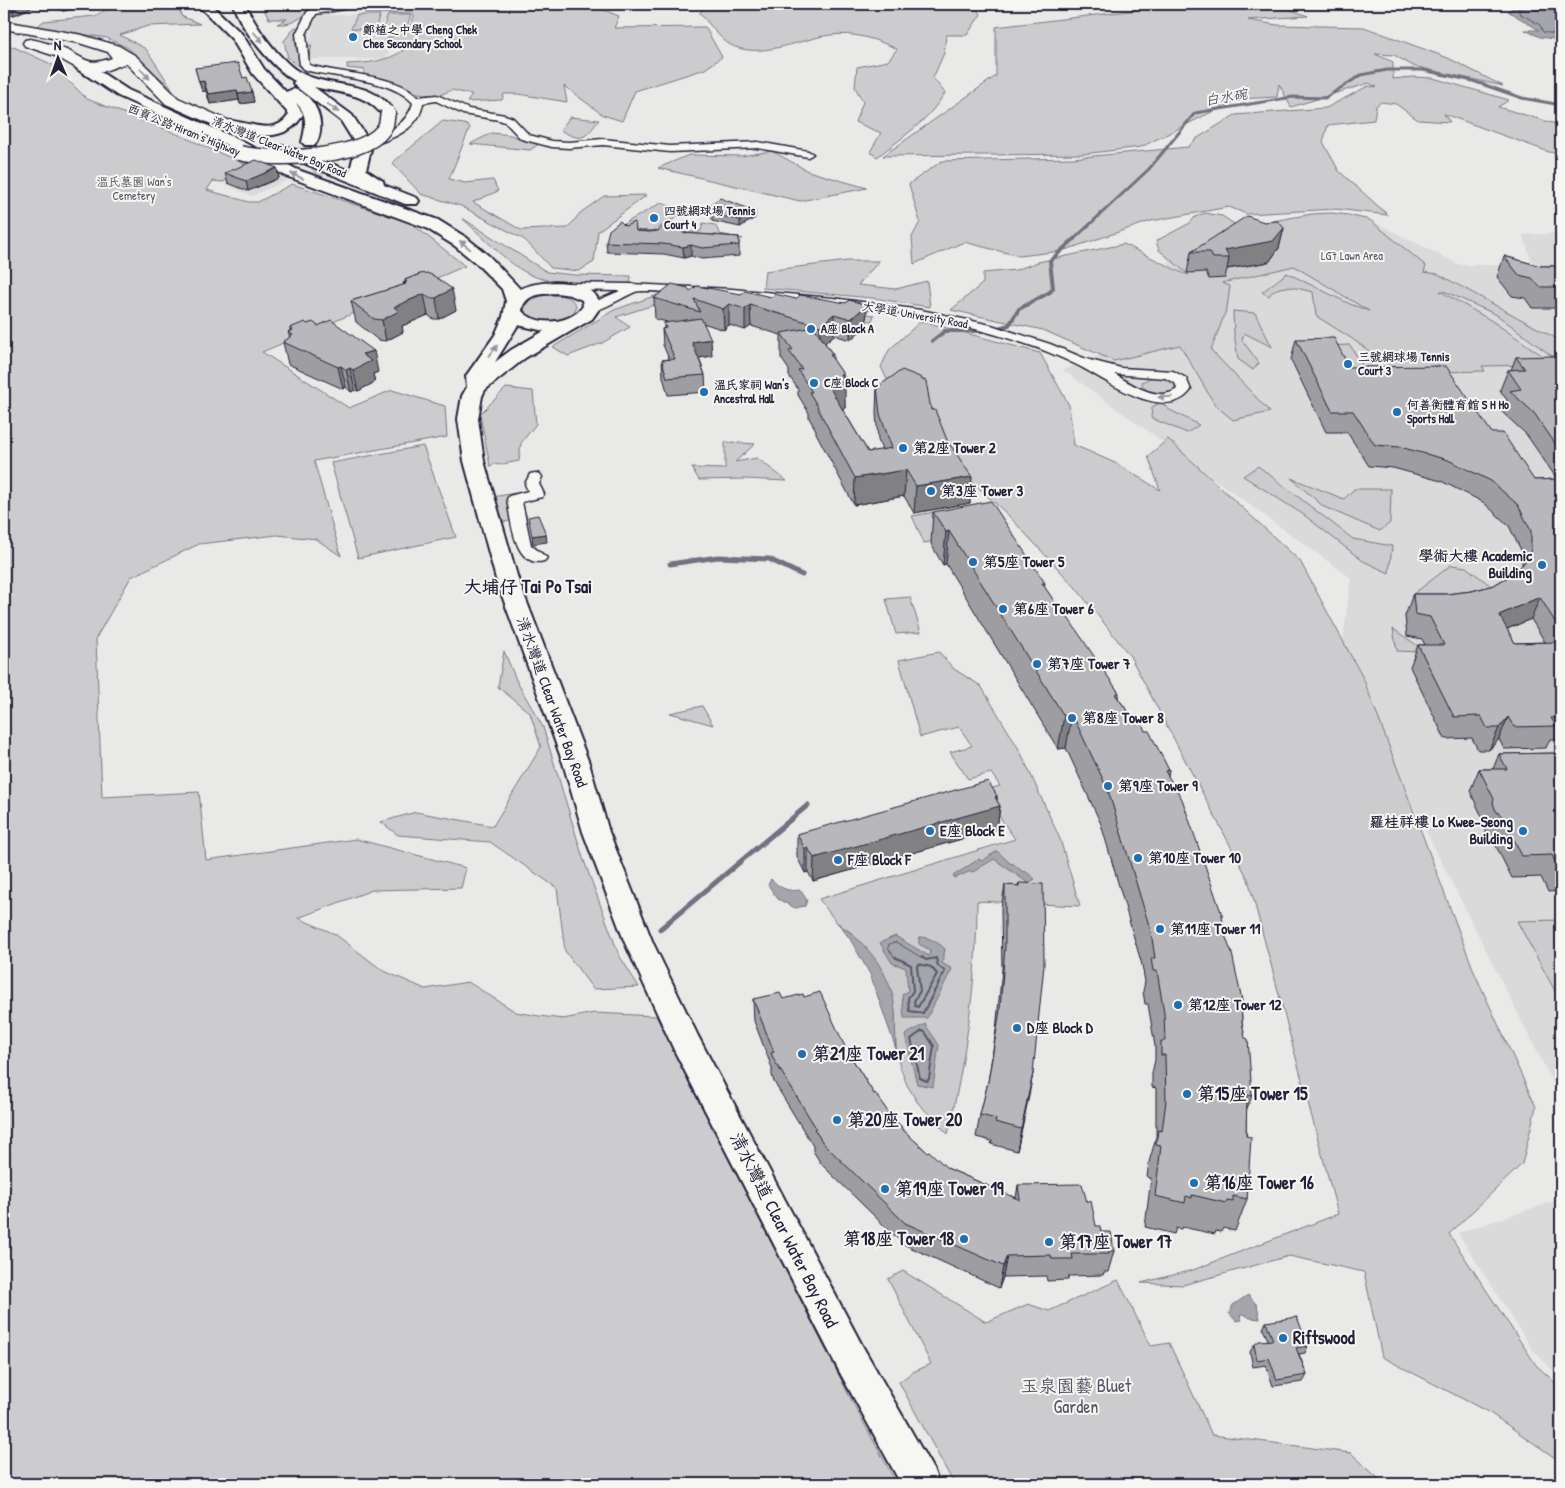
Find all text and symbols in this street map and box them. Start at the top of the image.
place label: 鄭植之中學 Cheng Chek Chee Secondary School [362,21,477,53]
one-way arrow [252,30,263,43]
marker: 鄭植之中學 Cheng Chek Chee Secondary School [347,31,359,43]
north arrow [32,32,82,82]
text: N [53,35,62,54]
one-way arrow [139,68,151,80]
water label: 白水碗 [1204,84,1250,109]
street label: 西貢公路 Hiram's Highway [125,99,243,160]
one-way arrow [326,102,339,113]
street label: 清水灣道 Clear Water Bay Road [209,112,349,182]
one-way arrow [290,171,304,179]
park label: 溫氏墓園 Wan's Cemetery [97,173,172,204]
place label: 四號網球場 Tennis Court 4 [664,202,756,233]
marker: 四號網球場 Tennis Court 4 [648,212,660,224]
one-way arrow [459,240,472,251]
park label: LG7 Lawn Area [1321,247,1383,264]
street label: 大學道 University Road [861,297,969,332]
place label: A座 Block A [821,320,874,337]
marker: A座 Block A [805,323,817,335]
one-way arrow [488,345,499,358]
place label: 三號網球場 Tennis Court 3 [1358,348,1450,379]
marker: 三號網球場 Tennis Court 3 [1342,358,1354,370]
place label: C座 Block C [824,374,879,391]
place label: 溫氏家祠 Wan's Ancestral Hall [714,376,789,407]
marker: C座 Block C [808,377,820,389]
marker: 溫氏家祠 Wan's Ancestral Hall [698,386,710,398]
one-way arrow [1156,394,1172,402]
place label: 何善衡體育館 S H Ho Sports Hall [1407,396,1509,428]
marker: 何善衡體育館 S H Ho Sports Hall [1391,406,1403,418]
place label: 第2座 Tower 2 [913,437,997,458]
marker: 第2座 Tower 2 [897,442,909,454]
place label: 第3座 Tower 3 [941,480,1023,501]
marker: 第3座 Tower 3 [925,485,937,497]
place label: 學術大樓 Academic Building [1418,545,1533,584]
place label: 第5座 Tower 5 [983,551,1065,572]
marker: 第5座 Tower 5 [967,556,979,568]
marker: 學術大樓 Academic Building [1536,559,1548,571]
district label: 大埔仔 Tai Po Tsai [464,574,592,599]
place label: 第6座 Tower 6 [1013,598,1094,619]
marker: 第6座 Tower 6 [997,603,1009,615]
street label: 清水灣道 Clear Water Bay Road [512,614,593,790]
place label: 第7座 Tower 7 [1047,653,1131,674]
marker: 第7座 Tower 7 [1031,658,1043,670]
place label: 第8座 Tower 8 [1082,707,1164,728]
marker: 第8座 Tower 8 [1066,712,1078,724]
place label: 第9座 Tower 9 [1118,775,1198,796]
marker: 第9座 Tower 9 [1102,780,1114,792]
place label: 羅桂祥樓 Lo Kwee-Seong Building [1369,811,1513,850]
place label: E座 Block E [940,820,1005,841]
marker: E座 Block E [924,825,936,837]
marker: 羅桂祥樓 Lo Kwee-Seong Building [1517,825,1529,837]
place label: 第10座 Tower 10 [1148,847,1241,868]
place label: F座 Block F [847,849,912,870]
marker: 第10座 Tower 10 [1132,852,1144,864]
marker: F座 Block F [832,854,844,866]
place label: 第11座 Tower 11 [1170,918,1261,939]
marker: 第11座 Tower 11 [1154,923,1166,935]
place label: 第12座 Tower 12 [1188,994,1283,1015]
marker: 第12座 Tower 12 [1172,999,1184,1011]
place label: D座 Block D [1027,1017,1094,1038]
marker: D座 Block D [1011,1022,1023,1034]
place label: 第21座 Tower 21 [812,1041,925,1066]
marker: 第21座 Tower 21 [796,1048,808,1060]
place label: 第15座 Tower 15 [1197,1081,1308,1106]
marker: 第15座 Tower 15 [1181,1088,1193,1100]
place label: 第20座 Tower 20 [847,1107,962,1132]
marker: 第20座 Tower 20 [831,1114,843,1126]
street label: 清水灣道 Clear Water Bay Road [724,1128,845,1332]
place label: 第16座 Tower 16 [1204,1170,1314,1195]
place label: 第19座 Tower 19 [895,1176,1004,1201]
marker: 第16座 Tower 16 [1188,1177,1200,1189]
marker: 第19座 Tower 19 [879,1183,891,1195]
place label: 第18座 Tower 18 [843,1226,954,1251]
place label: 第17座 Tower 17 [1059,1229,1172,1254]
marker: 第18座 Tower 18 [958,1233,970,1245]
marker: 第17座 Tower 17 [1043,1236,1055,1248]
place label: Riftswood [1293,1325,1355,1350]
marker: Riftswood [1277,1332,1289,1344]
park label: 玉泉園藝 Bluet Garden [1021,1373,1132,1419]

